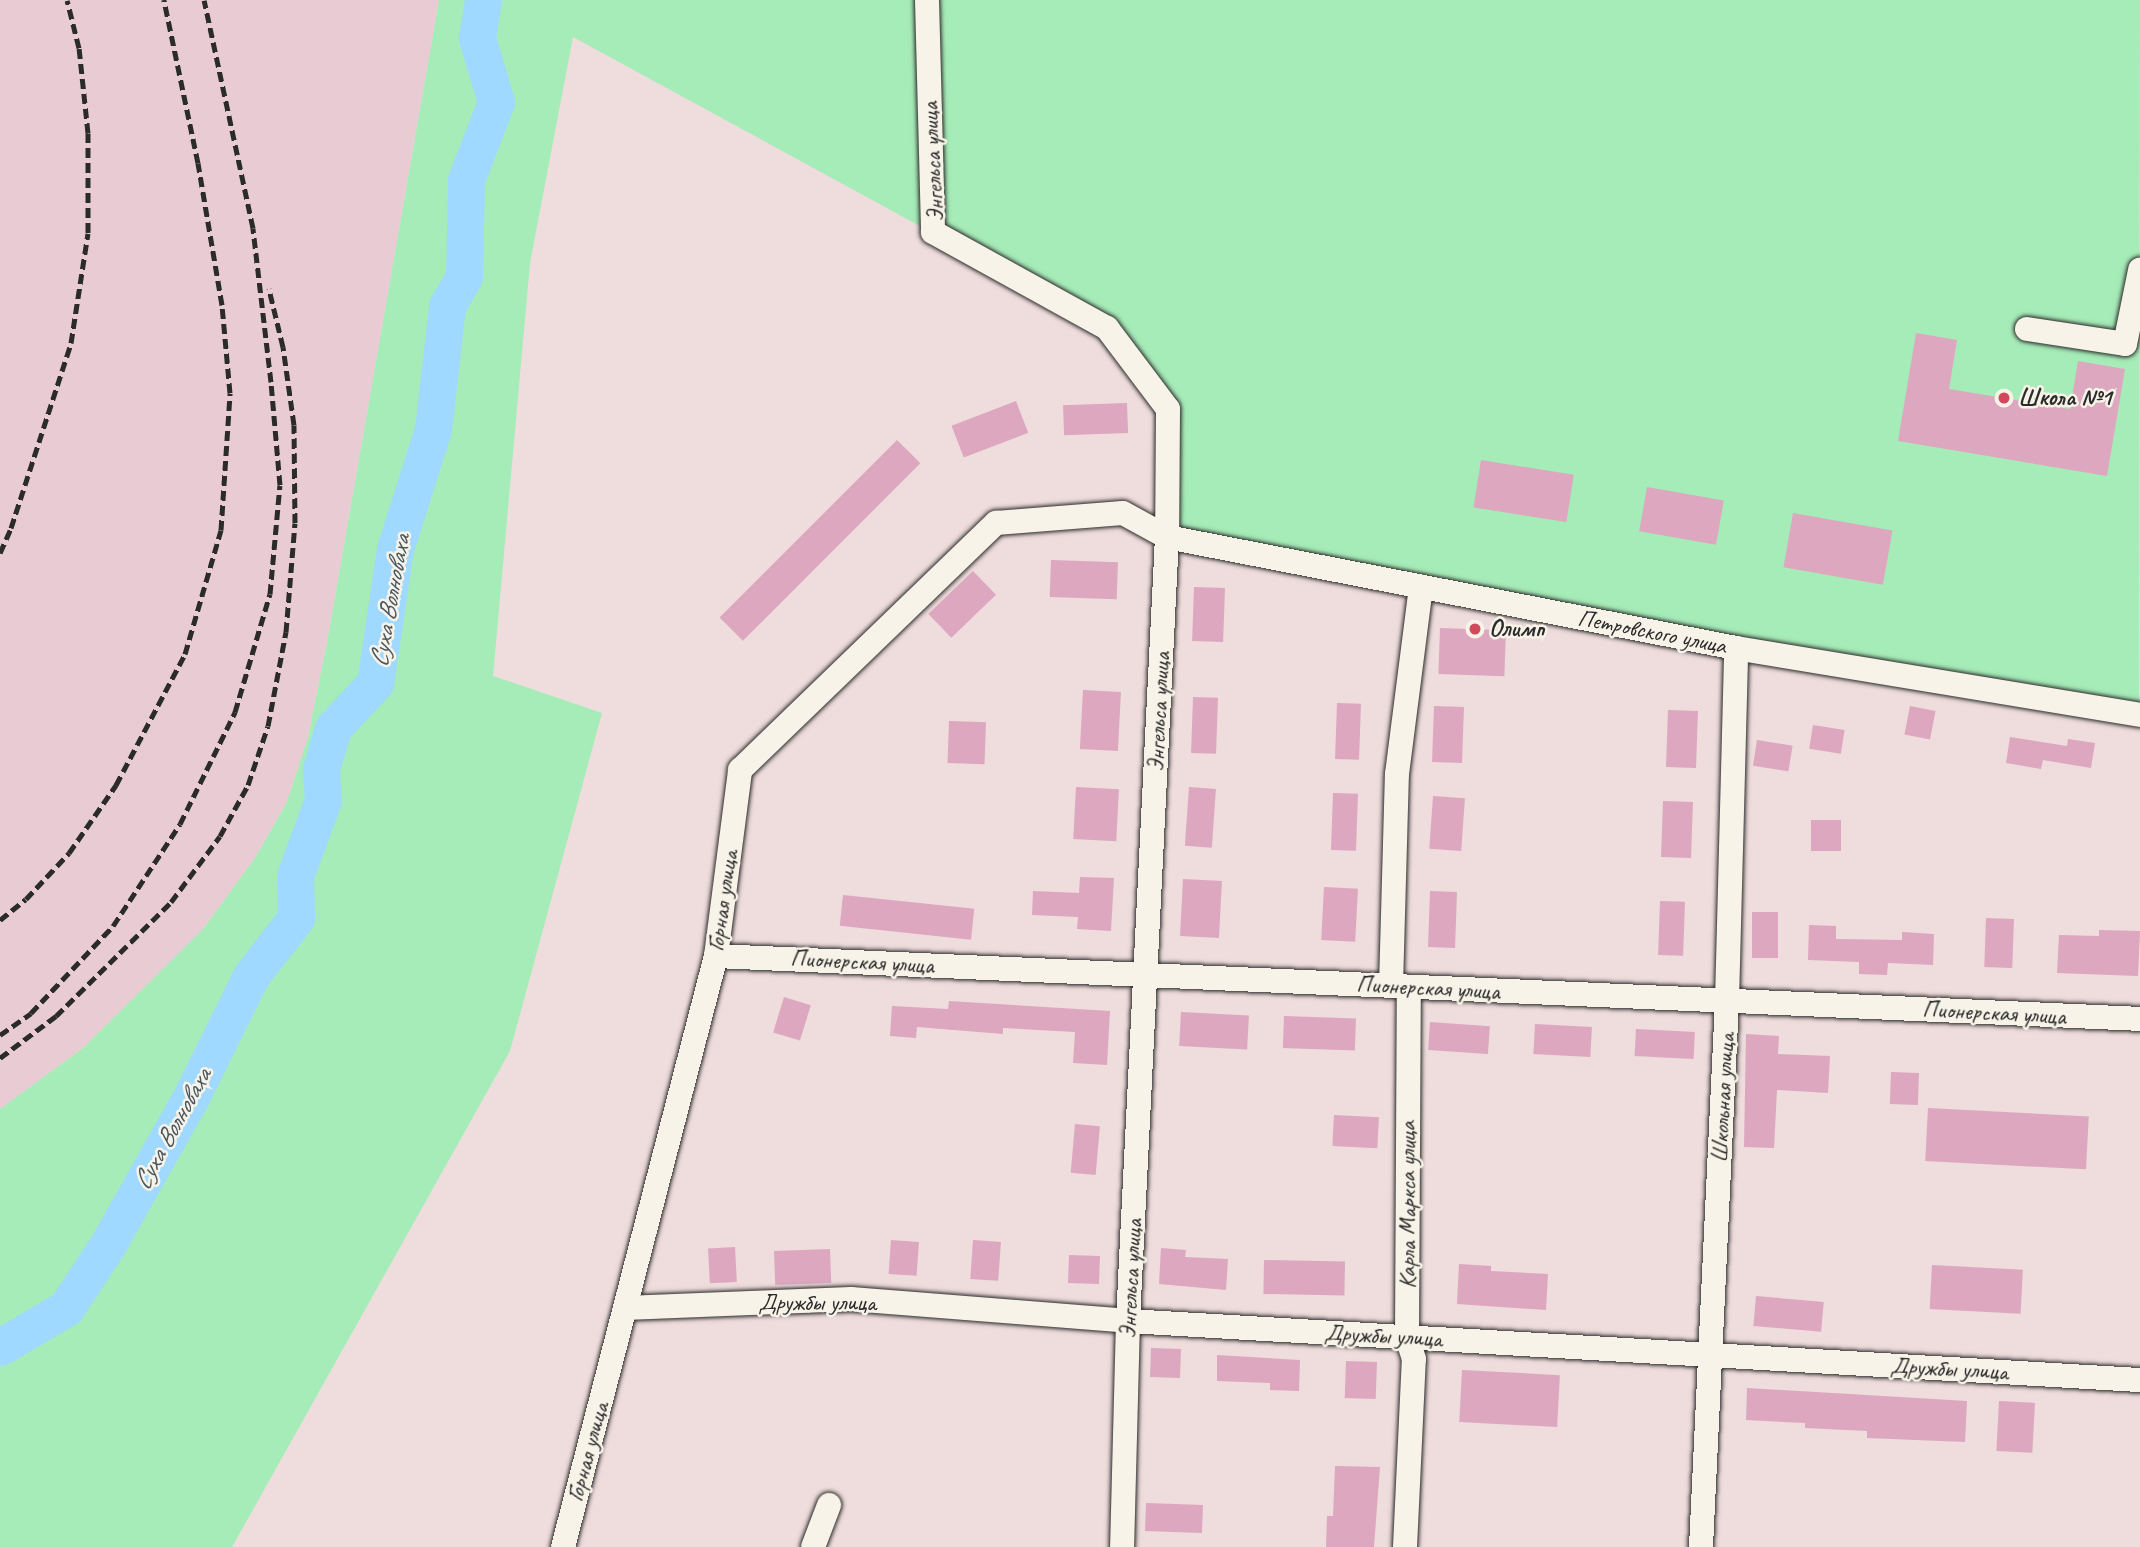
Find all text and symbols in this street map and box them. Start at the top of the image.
street label: Энгельса улица [915,101,951,223]
place label: Школа №1 [2018,384,2112,412]
marker: Школа №1 [1996,390,2012,406]
water label: Суха Волноваха [363,531,417,671]
street label: Петровского улица [1575,603,1729,661]
place label: Олимп [1489,615,1544,643]
marker: Олимп [1467,621,1483,637]
street label: Энгельса улица [1141,651,1177,773]
street label: Горная улица [702,849,744,953]
street label: Пионерская улица [788,944,936,980]
street label: Пионерская улица [1354,970,1502,1006]
street label: Пионерская улица [1920,995,2068,1031]
street label: Школьная улица [1705,1032,1741,1164]
water label: Суха Волноваха [125,1061,219,1197]
street label: Карла Маркса улица [1394,1121,1422,1289]
street label: Энгельса улица [1113,1218,1149,1340]
street label: Дружбы улица [758,1289,876,1317]
street label: Дружбы улица [1323,1319,1443,1353]
street label: Дружбы улица [1889,1352,2009,1386]
street label: Горная улица [561,1399,615,1505]

